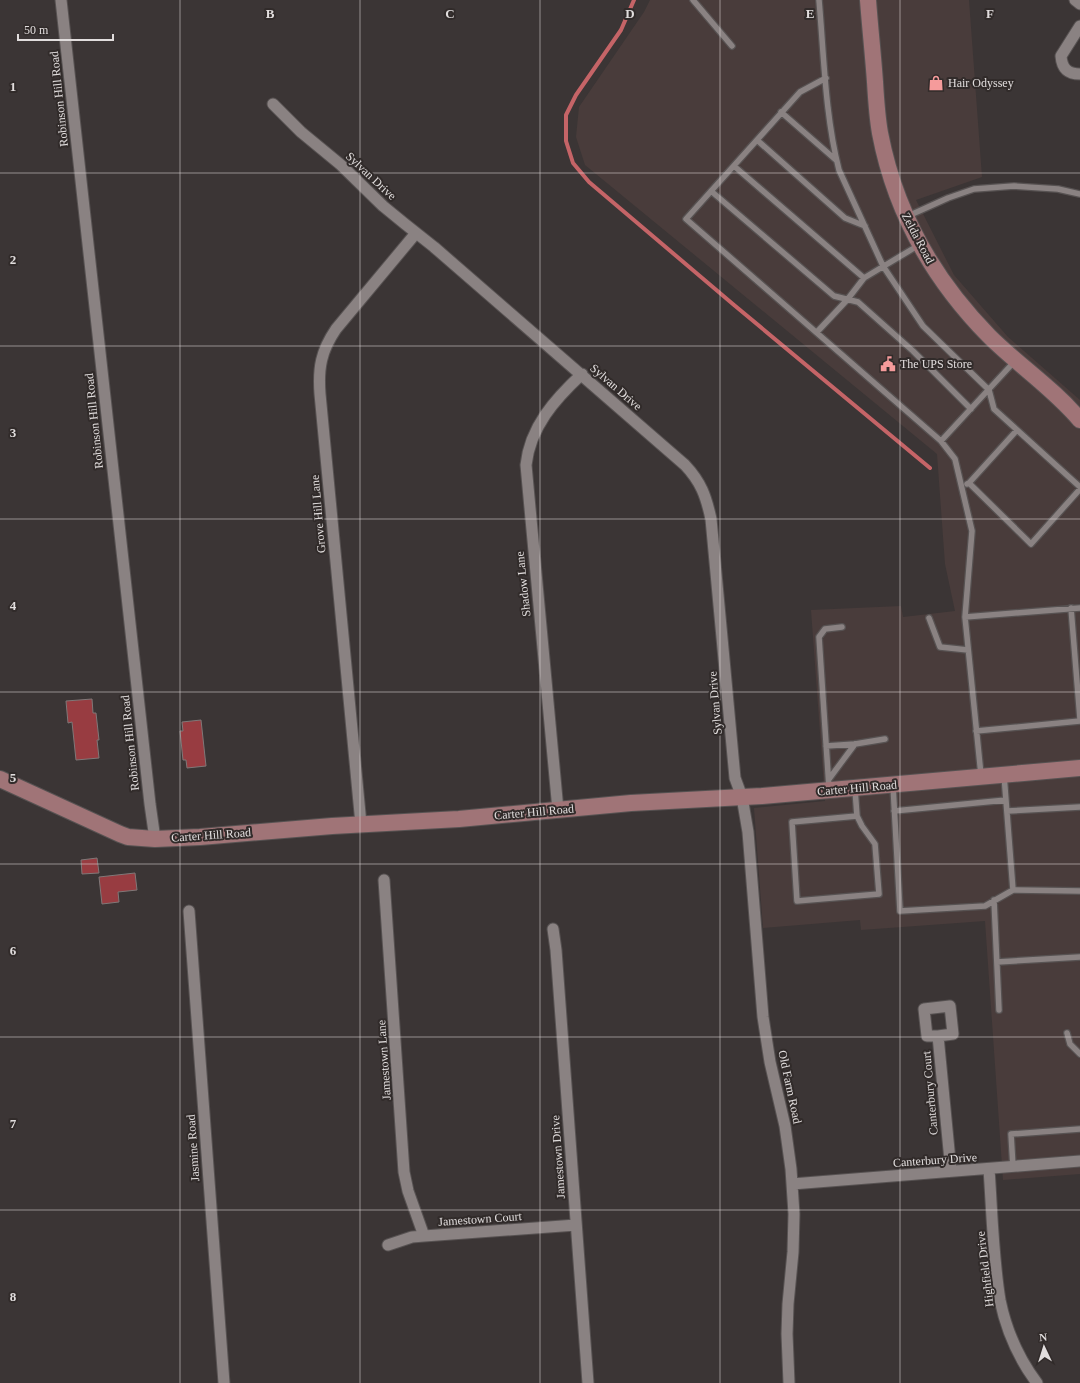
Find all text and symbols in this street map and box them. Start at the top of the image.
text: B [266,6,275,21]
text: C [445,6,455,21]
text: D [625,6,635,21]
text: E [806,6,814,21]
text: F [986,6,994,21]
scale bar [18,16,113,42]
text: 50 m [24,23,49,37]
street label: Robinson Hill Road [47,51,71,147]
shop icon: Hair Odyssey [927,74,945,92]
place label: Hair Odyssey [948,76,1014,90]
text: 1 [10,79,16,94]
street label: Sylvan Drive [343,149,399,203]
street label: Zelda Road [899,210,937,266]
text: 2 [10,252,16,267]
public building icon: The UPS Store [879,355,897,373]
place label: The UPS Store [900,357,972,371]
street label: Sylvan Drive [587,361,645,413]
street label: Robinson Hill Road [82,373,106,469]
text: 3 [10,425,17,440]
street label: Grove Hill Lane [308,474,328,554]
street label: Shadow Lane [513,551,533,617]
text: 4 [10,598,17,613]
street label: Sylvan Drive [705,671,725,735]
street label: Robinson Hill Road [118,695,142,791]
text: 5 [10,770,17,785]
street label: Carter Hill Road [817,778,897,798]
street label: Carter Hill Road [494,802,574,822]
street label: Carter Hill Road [171,825,251,845]
text: 6 [10,943,17,958]
street label: Jamestown Lane [374,1019,394,1101]
street label: Old Farm Road [775,1049,805,1125]
street label: Canterbury Court [919,1050,941,1136]
street label: Jasmine Road [184,1114,202,1182]
street label: Jamestown Drive [548,1115,568,1199]
text: 7 [10,1116,17,1131]
street label: Canterbury Drive [892,1150,978,1170]
street label: Jamestown Court [438,1209,523,1229]
street label: Highfield Drive [973,1230,997,1308]
text: 8 [10,1289,17,1304]
north arrow [1024,1327,1064,1367]
text: N [1039,1331,1048,1343]

